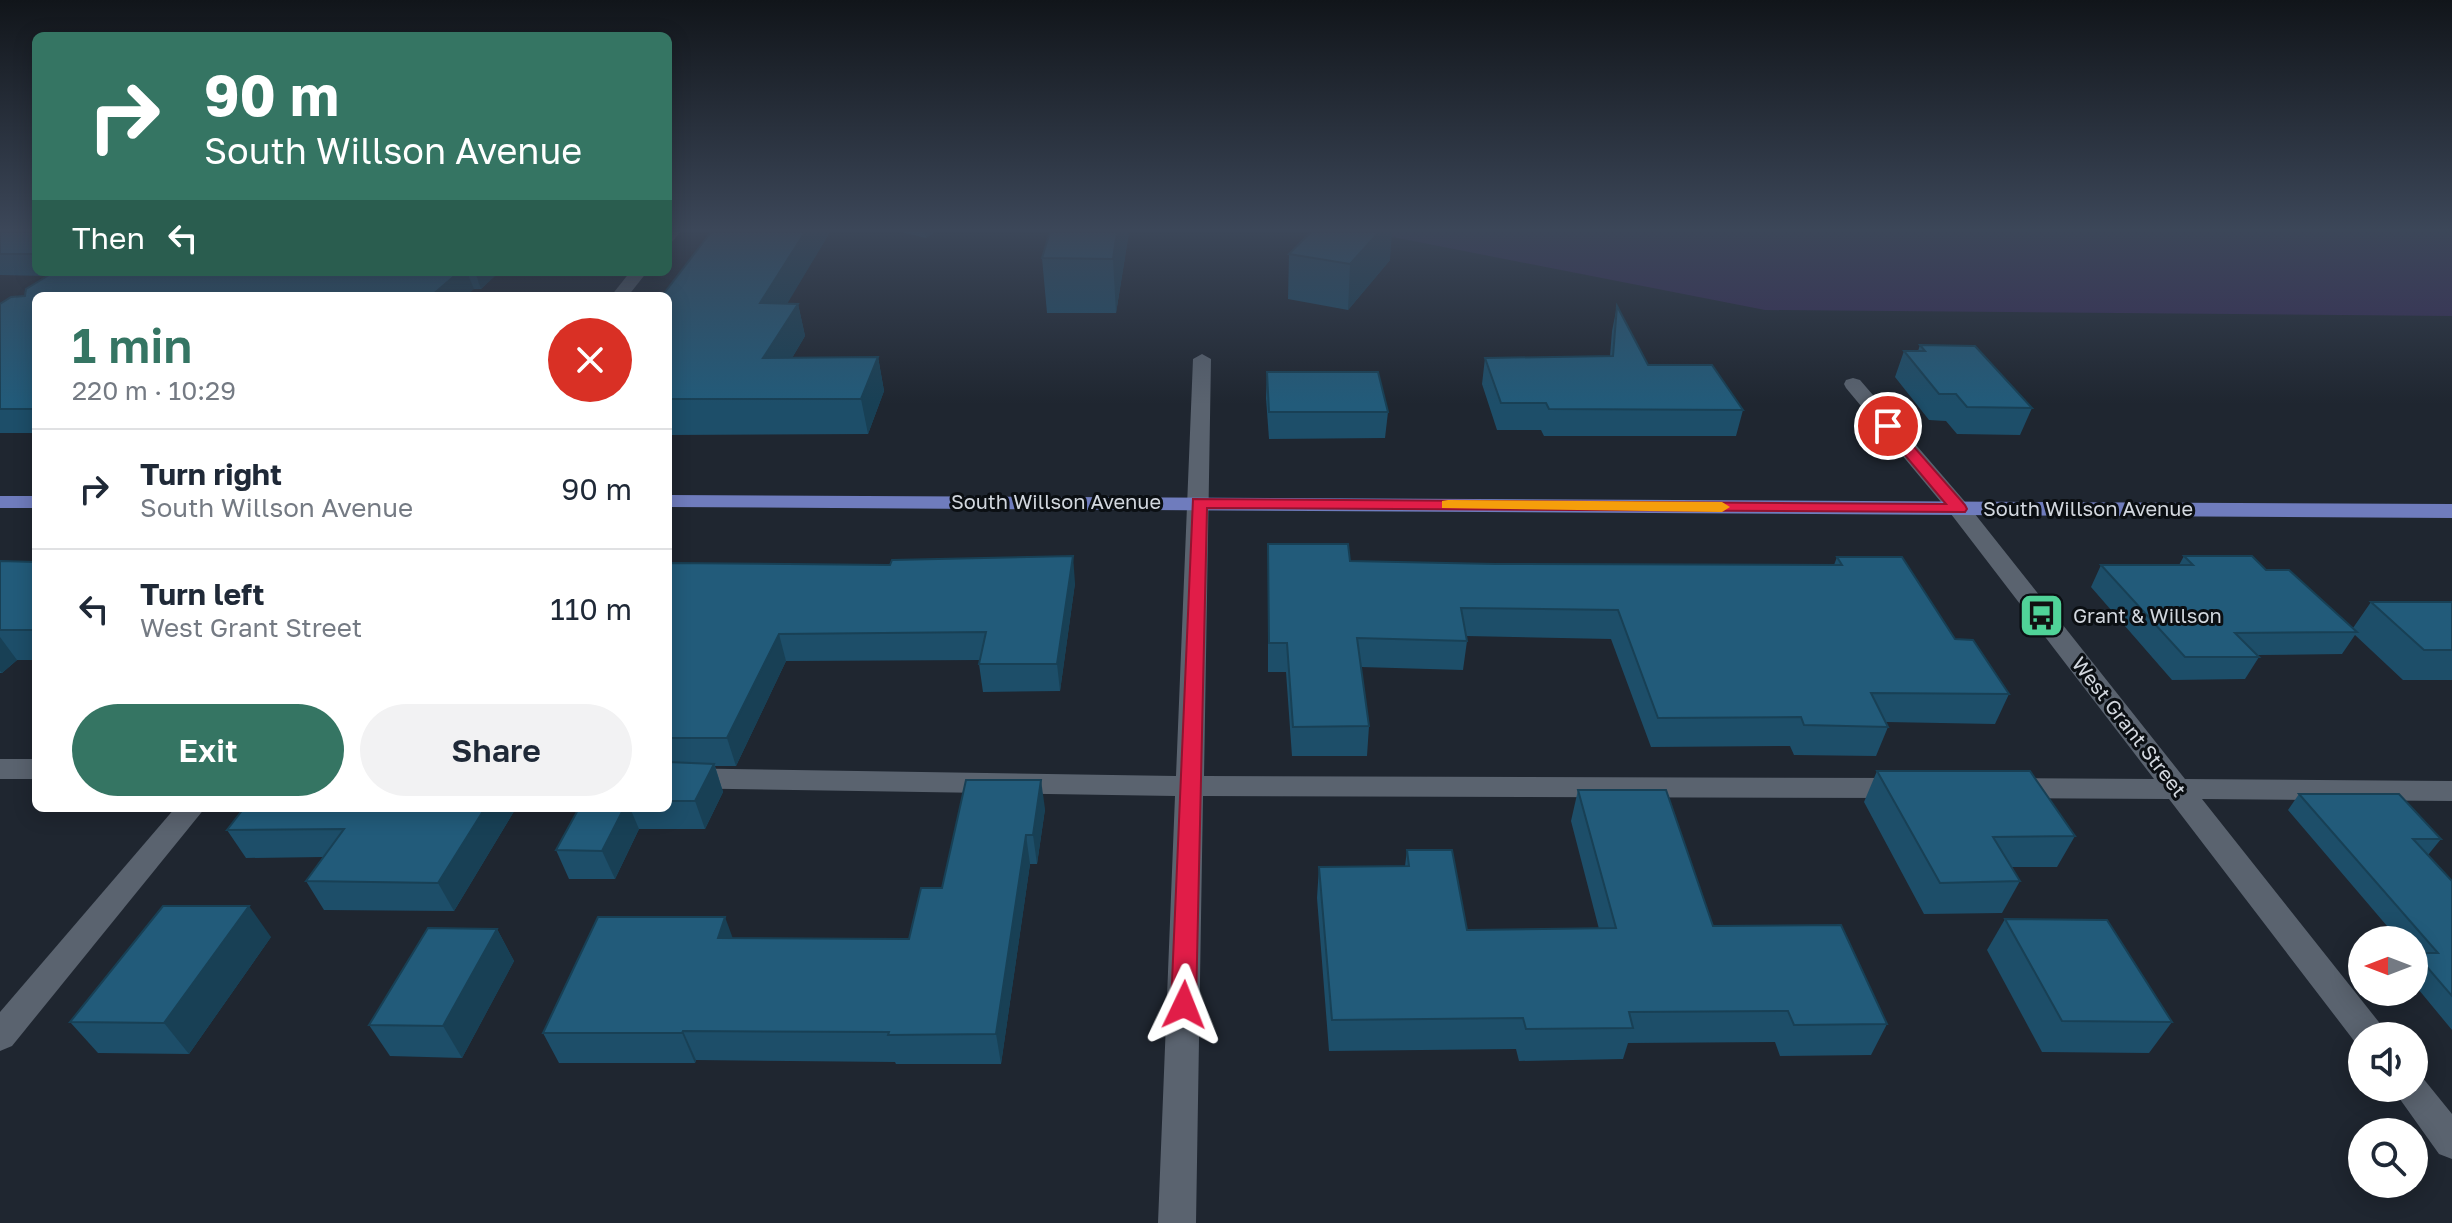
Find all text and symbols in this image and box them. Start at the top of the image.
text: 90 m [204,61,339,128]
icon: right [72,64,176,168]
text: South Willson Avenue [204,129,582,172]
icon: left [161,216,205,260]
text: Then [72,220,145,256]
text: 1 min [72,316,192,374]
button: close [548,318,632,402]
text: 220 m · 10:29 [72,375,236,406]
pin [1854,392,1922,460]
icon: arrive [1866,404,1910,448]
text: Turn right [140,456,282,492]
icon: right [72,467,116,511]
text: 90 m [561,471,632,507]
street label: South Willson Avenue [951,489,1161,513]
text: South Willson Avenue [140,492,413,523]
street label: South Willson Avenue [1983,496,2193,520]
text: Turn left [140,576,265,612]
icon: left [72,587,116,631]
text: 110 m [550,591,632,627]
bus stop icon: Grant & Willson [2018,592,2066,640]
place label: Grant & Willson [2073,603,2222,627]
text: West Grant Street [140,612,362,643]
street label: West Grant Street [2068,652,2192,801]
button: Exit [72,704,344,796]
button: Share [360,704,632,796]
north arrow [2348,926,2428,1006]
map controls [2348,926,2428,1198]
position arrow [1142,963,1226,1047]
button: sound [2348,1022,2428,1102]
button: search [2348,1118,2428,1198]

